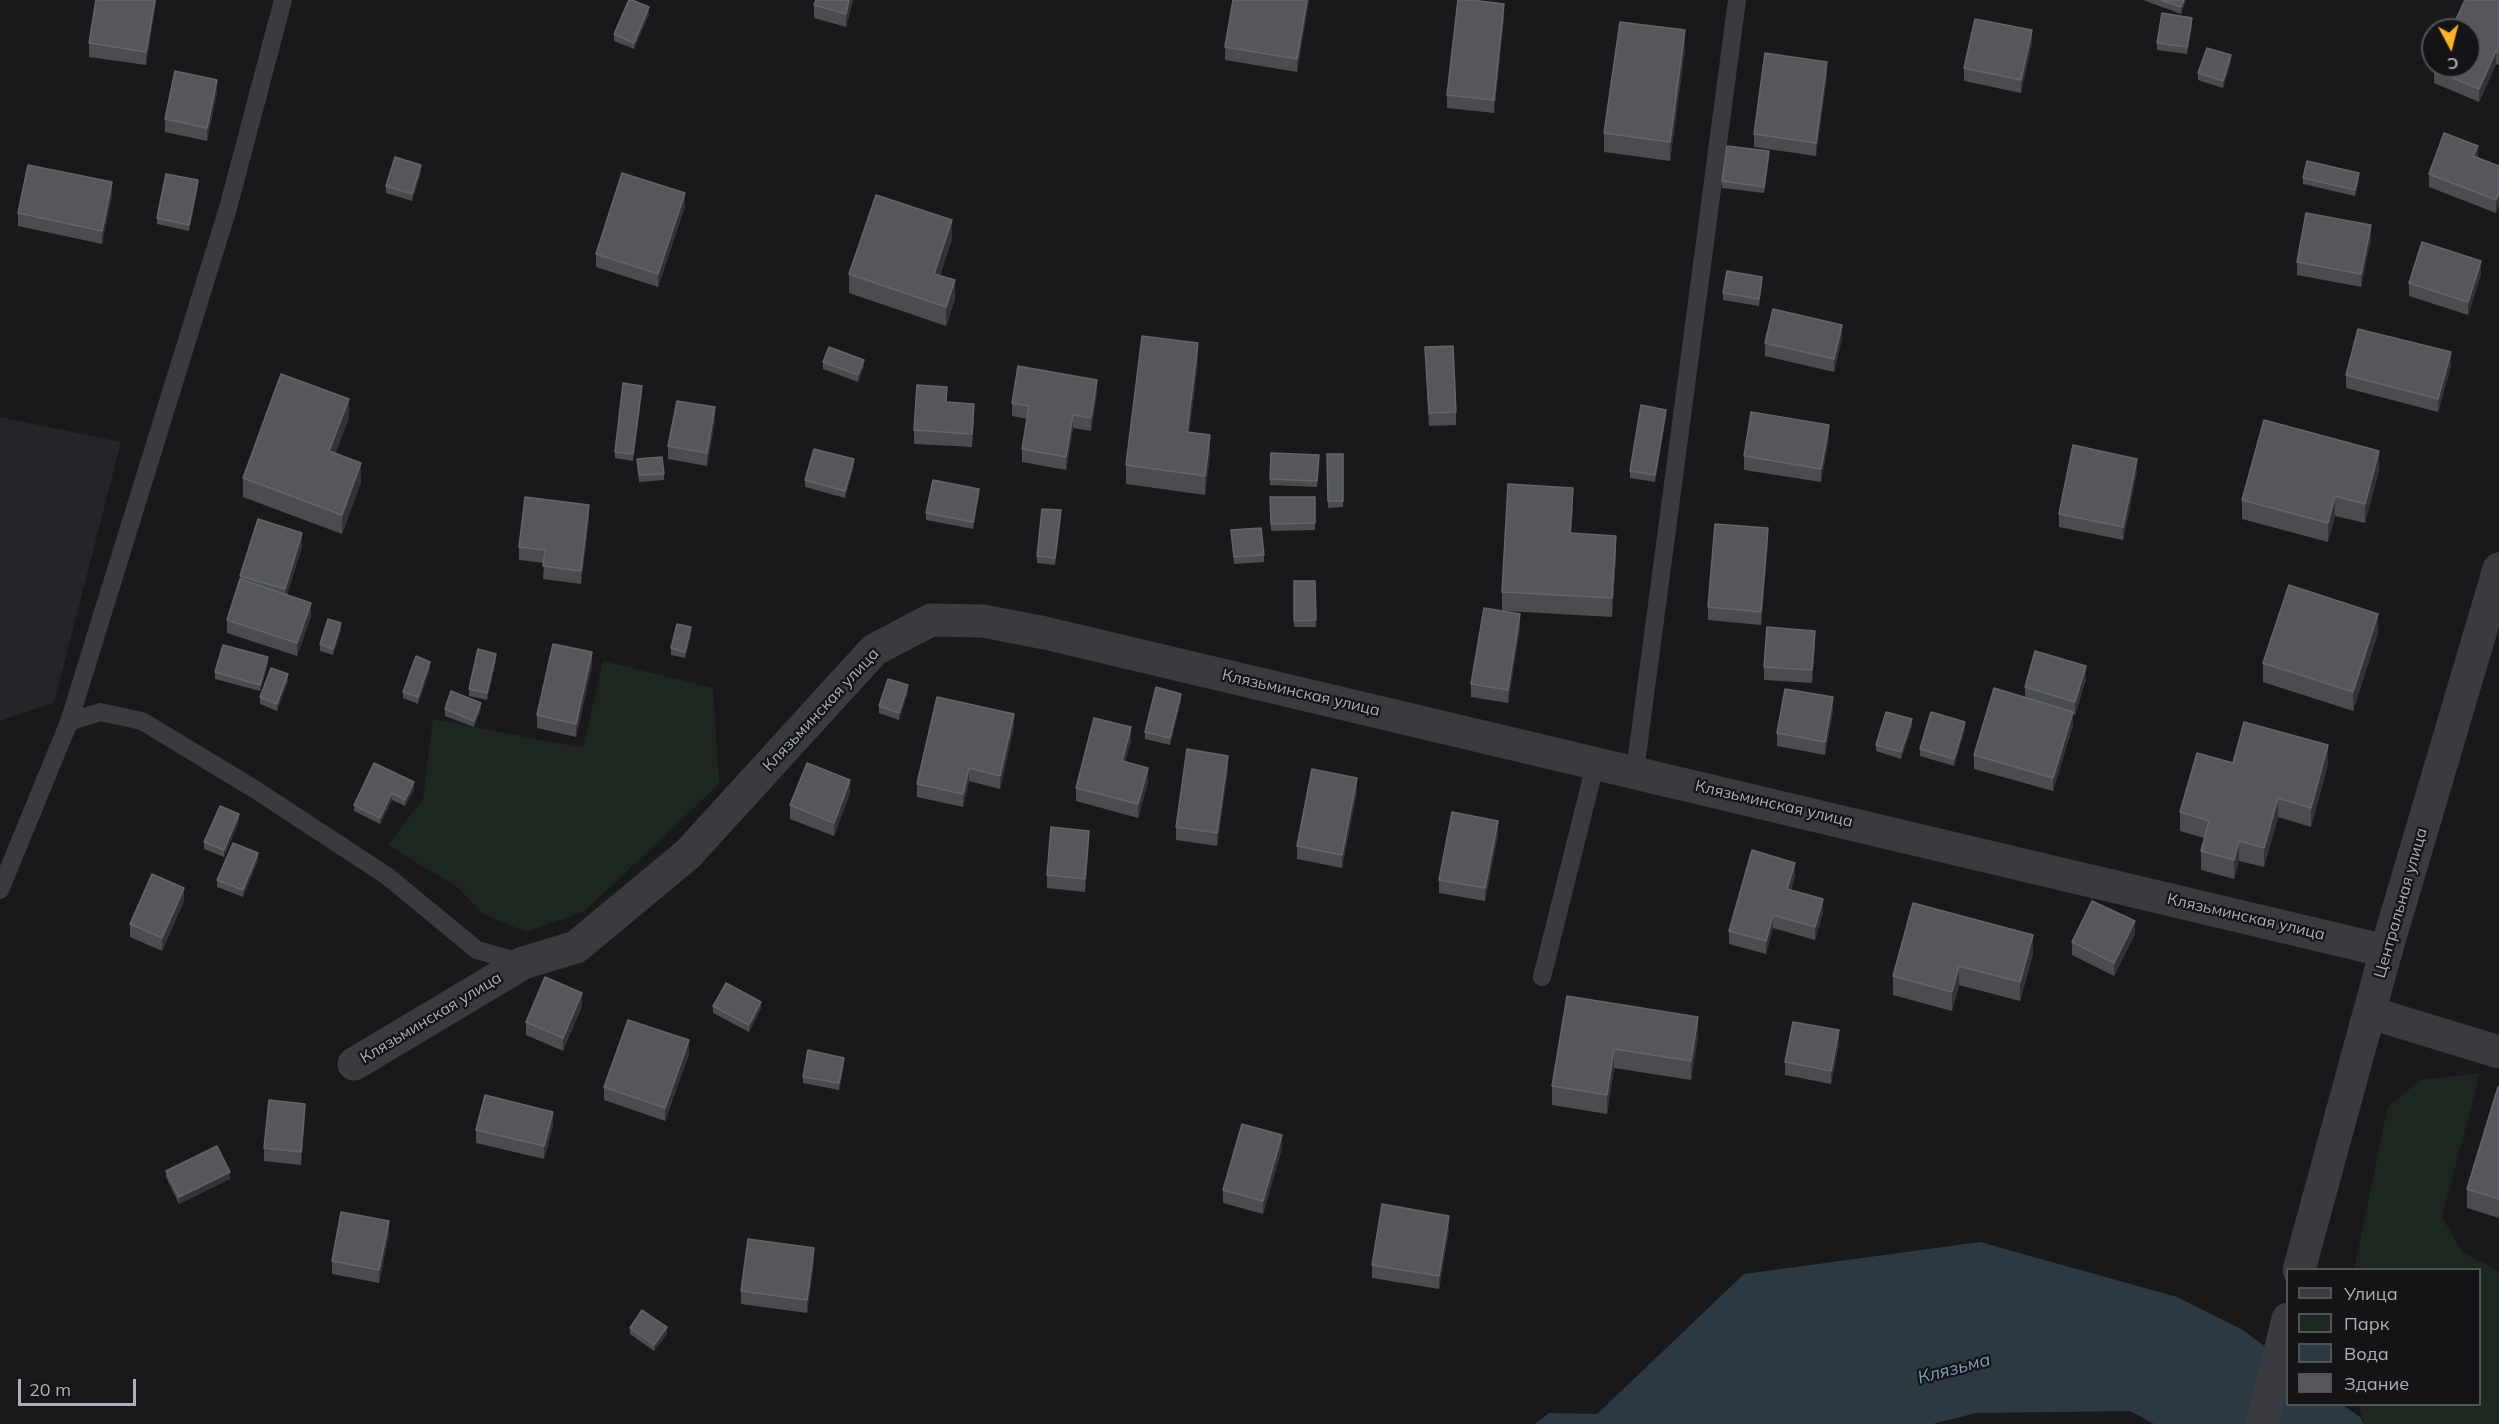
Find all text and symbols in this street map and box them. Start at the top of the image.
north arrow [2421,18,2481,78]
text: С [2446,53,2460,74]
street label: Клязьминская улица [759,644,883,776]
street label: Клязьминская улица [1220,665,1382,721]
street label: Клязьминская улица [1693,776,1855,832]
street label: Центральная улица [2370,826,2432,980]
street label: Клязьминская улица [2165,889,2327,945]
street label: Клязьминская улица [357,968,505,1068]
legend [2286,1268,2481,1406]
text: Улица [2344,1282,2398,1305]
text: Парк [2344,1312,2389,1335]
text: Вода [2344,1342,2389,1365]
water label: Клязьма [1915,1349,1993,1389]
scale bar [21,1367,140,1405]
text: Здание [2344,1372,2409,1395]
text: 20 m [29,1378,71,1401]

